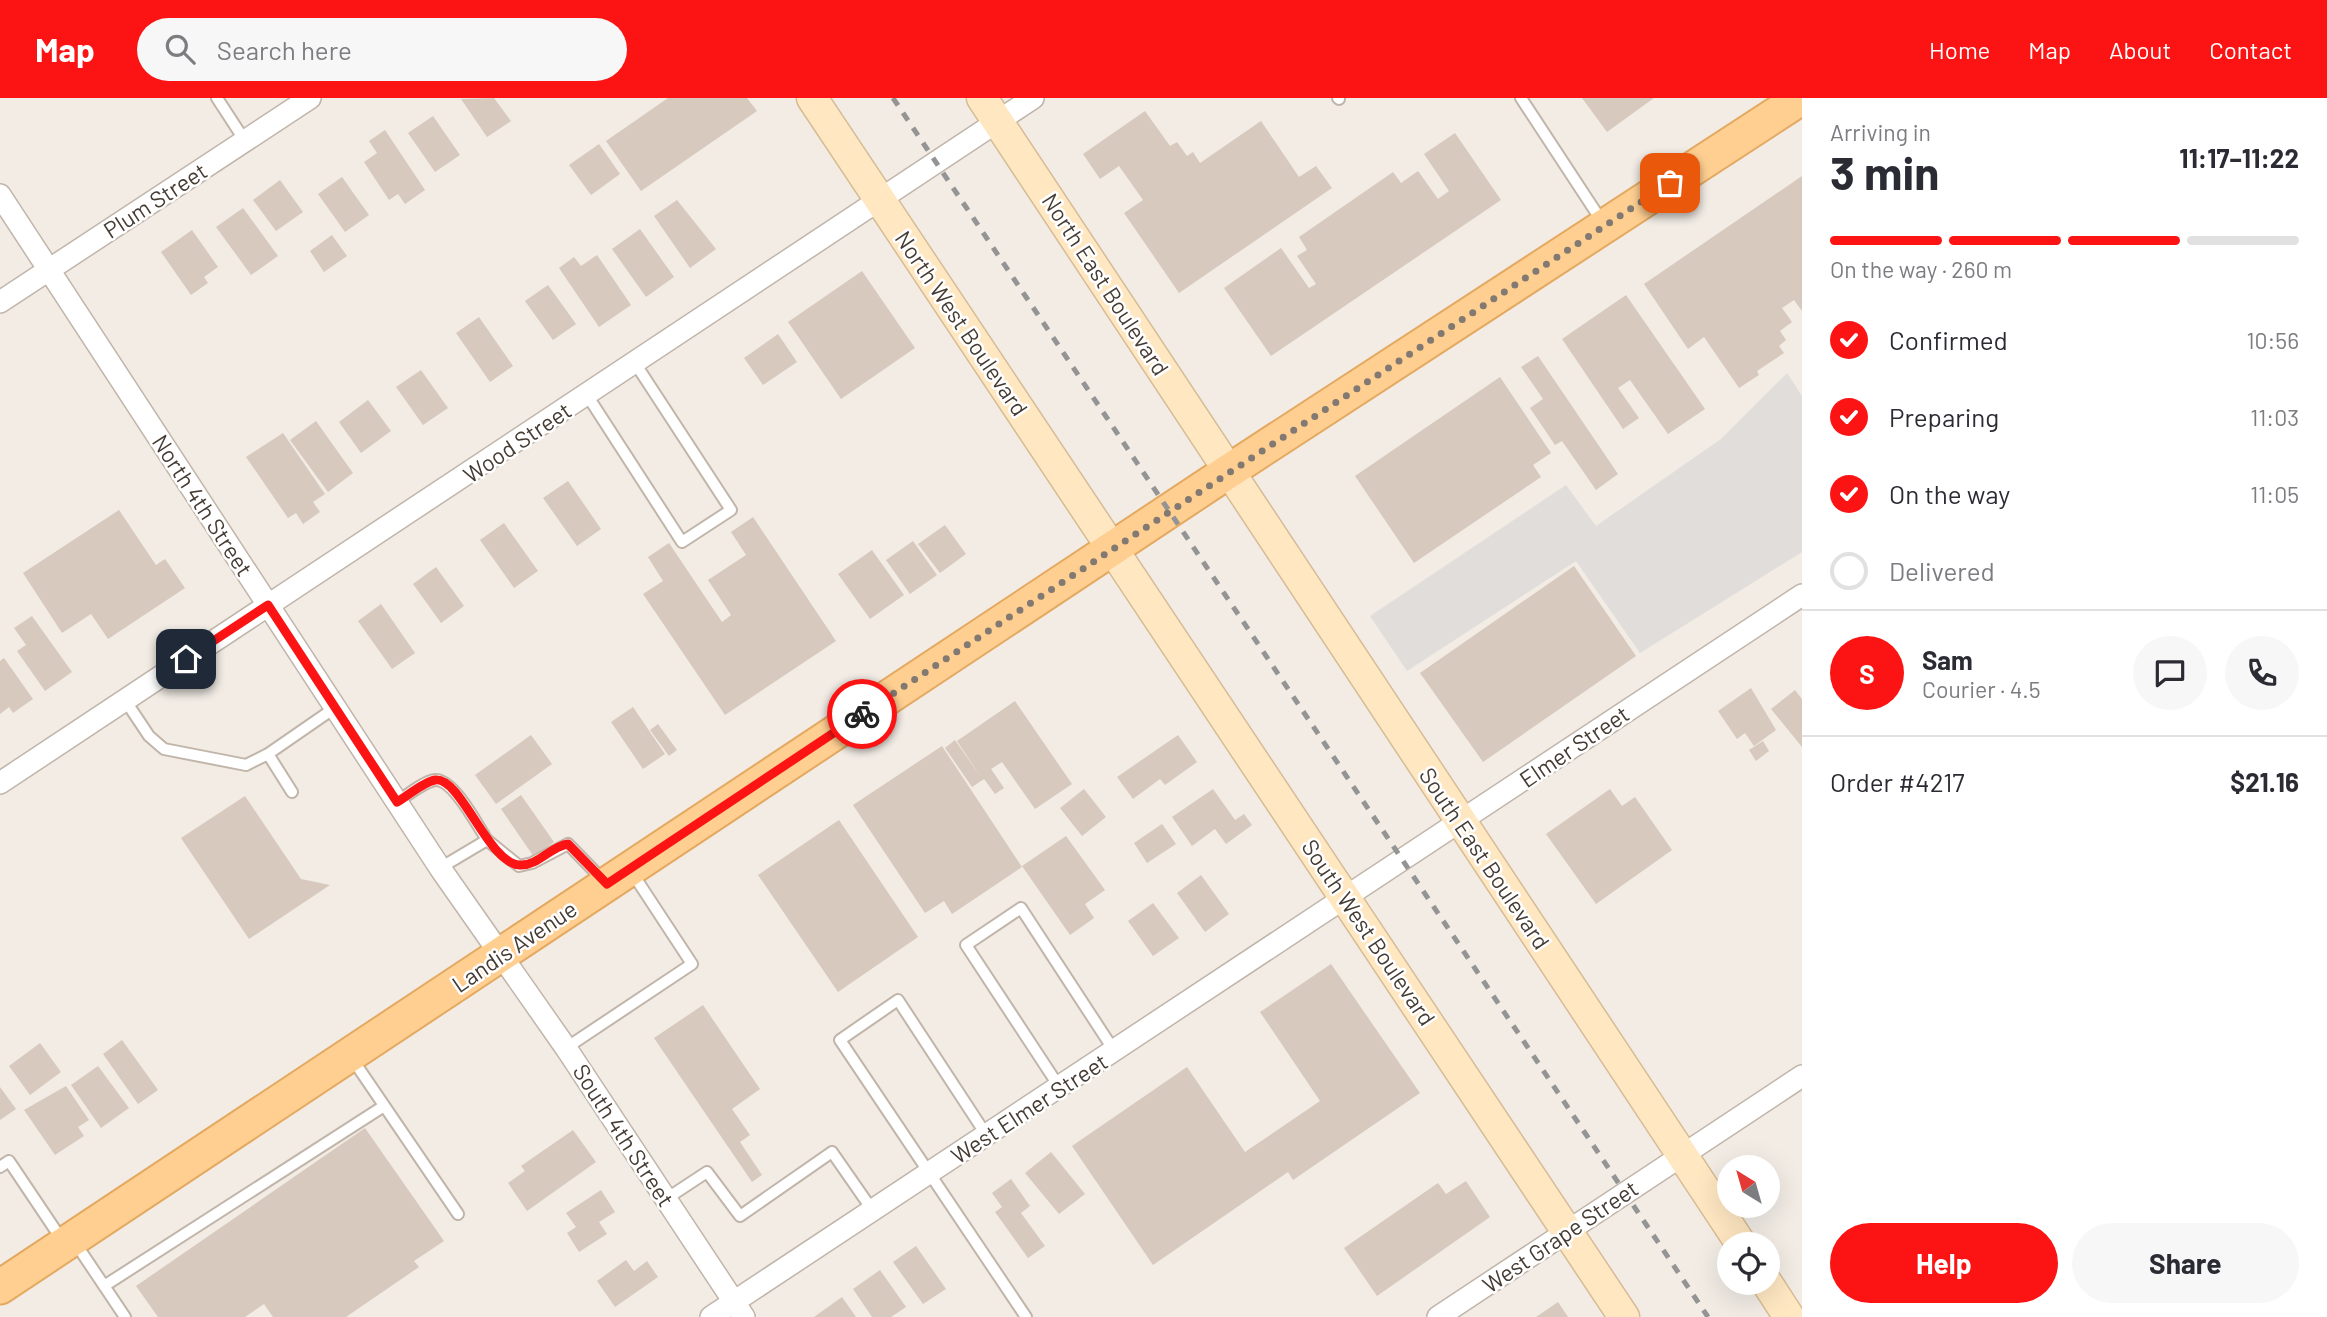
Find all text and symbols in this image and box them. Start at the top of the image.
search box [137,18,627,81]
text: Map [35,29,95,69]
icon: search [161,30,199,68]
text: Search here [217,34,352,65]
text: Home [1929,35,1990,64]
text: Map [2028,35,2071,64]
text: About [2109,35,2171,64]
text: Contact [2209,35,2292,64]
text: Arriving in [1830,118,1931,146]
text: 11:17–11:22 [2179,142,2299,173]
text: 3 min [1830,144,1939,199]
pin [1640,153,1700,213]
street label: Plum Street [98,156,212,244]
icon: bag [1651,164,1689,202]
street label: North East Boulevard [1037,188,1175,380]
street label: North West Boulevard [890,225,1034,421]
text: On the way · 260 m [1830,255,2012,283]
icon: check [1830,321,1868,359]
text: Confirmed [1889,324,2008,355]
text: 10:56 [2246,326,2299,354]
street label: Wood Street [458,396,576,488]
icon: check [1830,398,1868,436]
text: Preparing [1889,401,1999,432]
text: 11:03 [2250,403,2299,431]
street label: North 4th Street [147,429,259,581]
icon: check [1830,475,1868,513]
text: On the way [1889,478,2010,509]
text: 11:05 [2250,480,2299,508]
text: Delivered [1889,555,1995,586]
pin [156,629,216,689]
button: chat [2133,636,2207,710]
button: phone [2225,636,2299,710]
icon: home [167,640,205,678]
text: Sam [1922,644,1973,675]
text: S [1859,658,1875,689]
text: Courier · 4.5 [1922,675,2041,703]
courier [827,679,897,749]
icon: bike [843,695,881,733]
street label: Elmer Street [1514,699,1634,793]
street label: South East Boulevard [1414,762,1556,954]
text: Order #4217 [1830,766,1965,797]
text: $21.16 [2230,766,2299,797]
street label: South West Boulevard [1296,834,1442,1030]
street label: Landis Avenue [446,894,582,998]
street label: West Elmer Street [945,1047,1113,1169]
street label: South 4th Street [567,1058,681,1212]
north arrow [1717,1155,1780,1218]
map controls [1717,1155,1780,1295]
street label: West Grape Street [1477,1174,1643,1298]
button: Help [1830,1223,2058,1303]
button: Share [2072,1223,2299,1303]
button: locate [1717,1232,1780,1295]

